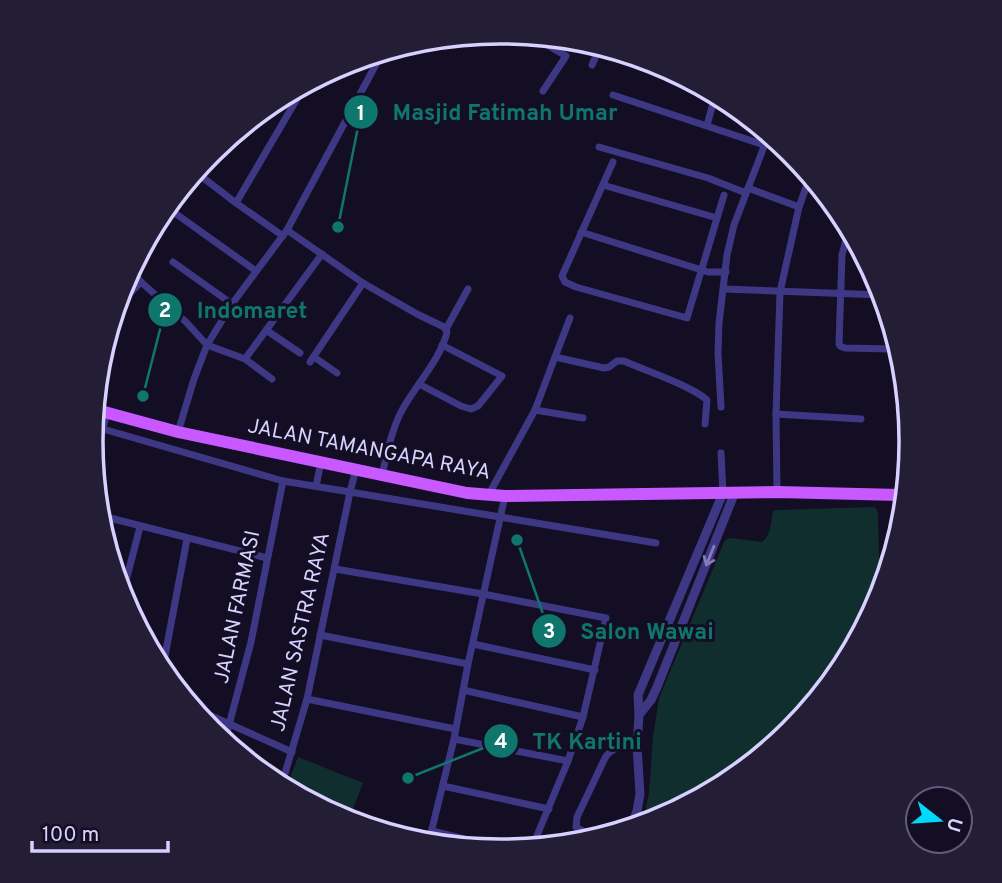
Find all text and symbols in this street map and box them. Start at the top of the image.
callout: Masjid Fatimah Umar [344,90,632,134]
text: Masjid Fatimah Umar [392,100,618,129]
text: 1 [357,101,365,128]
callout: Indomaret [148,288,321,332]
text: 2 [159,298,171,325]
text: Indomaret [197,298,307,327]
street label: JALAN TAMANGAPA RAYA [245,413,493,487]
street label: JALAN FARMASI [209,528,267,686]
street label: JALAN SASTRA RAYA [265,530,337,734]
one-way arrow [702,544,715,566]
callout: Salon Wawai [532,609,728,653]
text: 3 [543,619,555,646]
text: Salon Wawai [580,619,714,648]
callout: TK Kartini [483,719,656,763]
text: 4 [494,729,508,756]
text: TK Kartini [532,729,642,758]
north arrow [904,785,974,855]
scale bar [32,810,168,854]
text: U [940,814,967,834]
text: 100 m [42,822,99,849]

